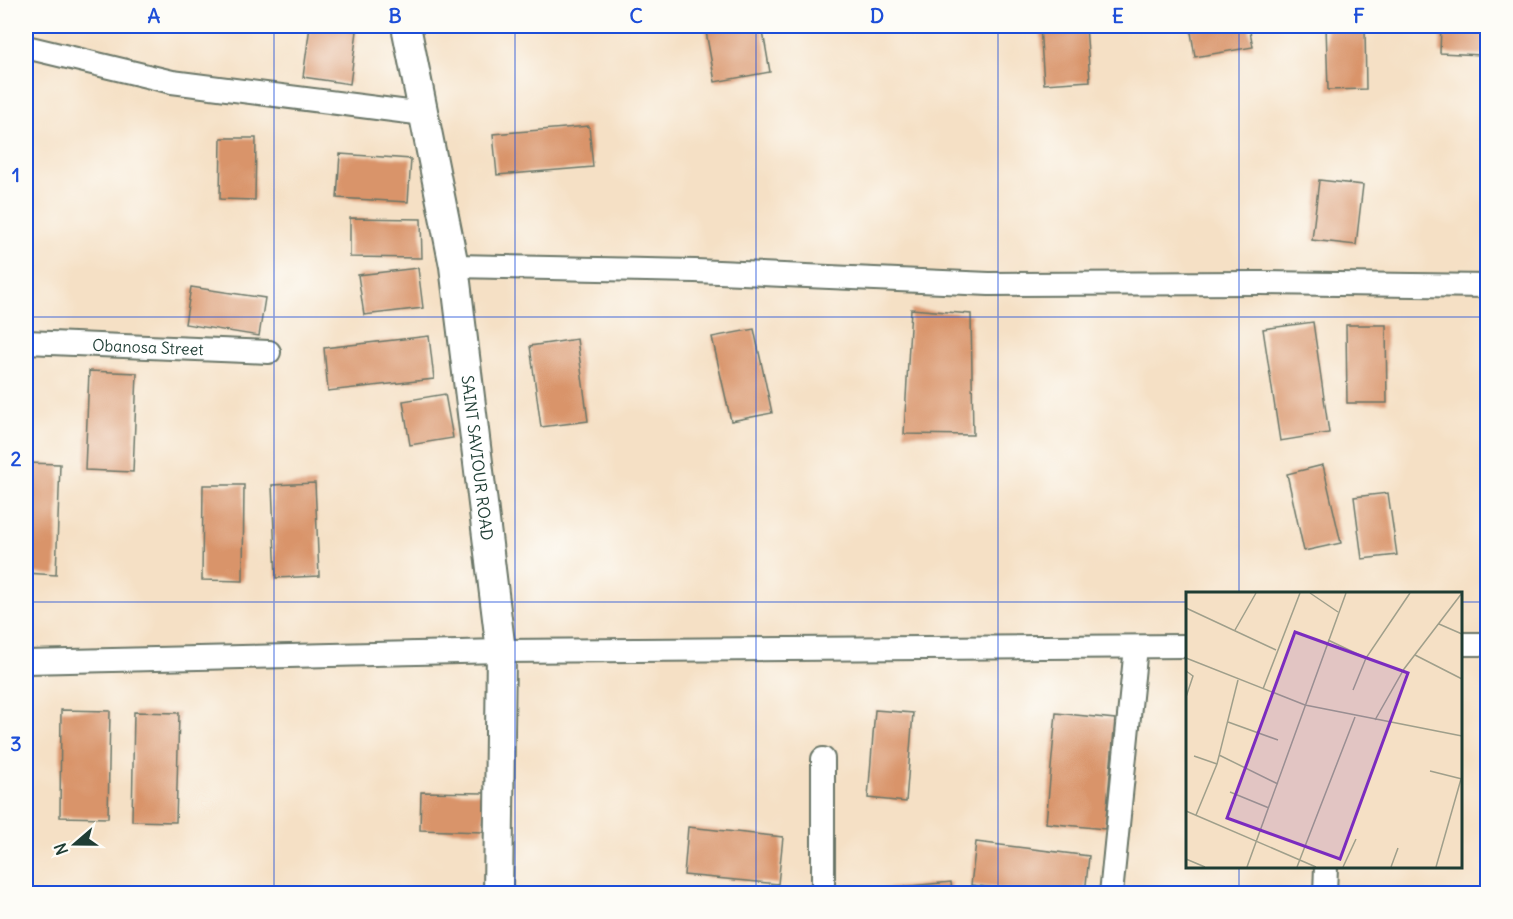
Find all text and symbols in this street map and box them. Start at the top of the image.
text: A [148,3,161,28]
text: B [388,3,402,28]
text: C [629,3,643,28]
text: D [870,3,884,28]
text: E [1112,3,1124,28]
text: F [1353,3,1365,28]
text: 1 [12,162,20,187]
street label: Obanosa Street [92,335,205,359]
street label: SAINT SAVIOUR ROAD [457,374,497,542]
text: 2 [11,446,22,471]
inset map [1186,592,1462,868]
text: 3 [10,731,22,756]
north arrow [45,814,105,874]
text: N [50,841,72,858]

